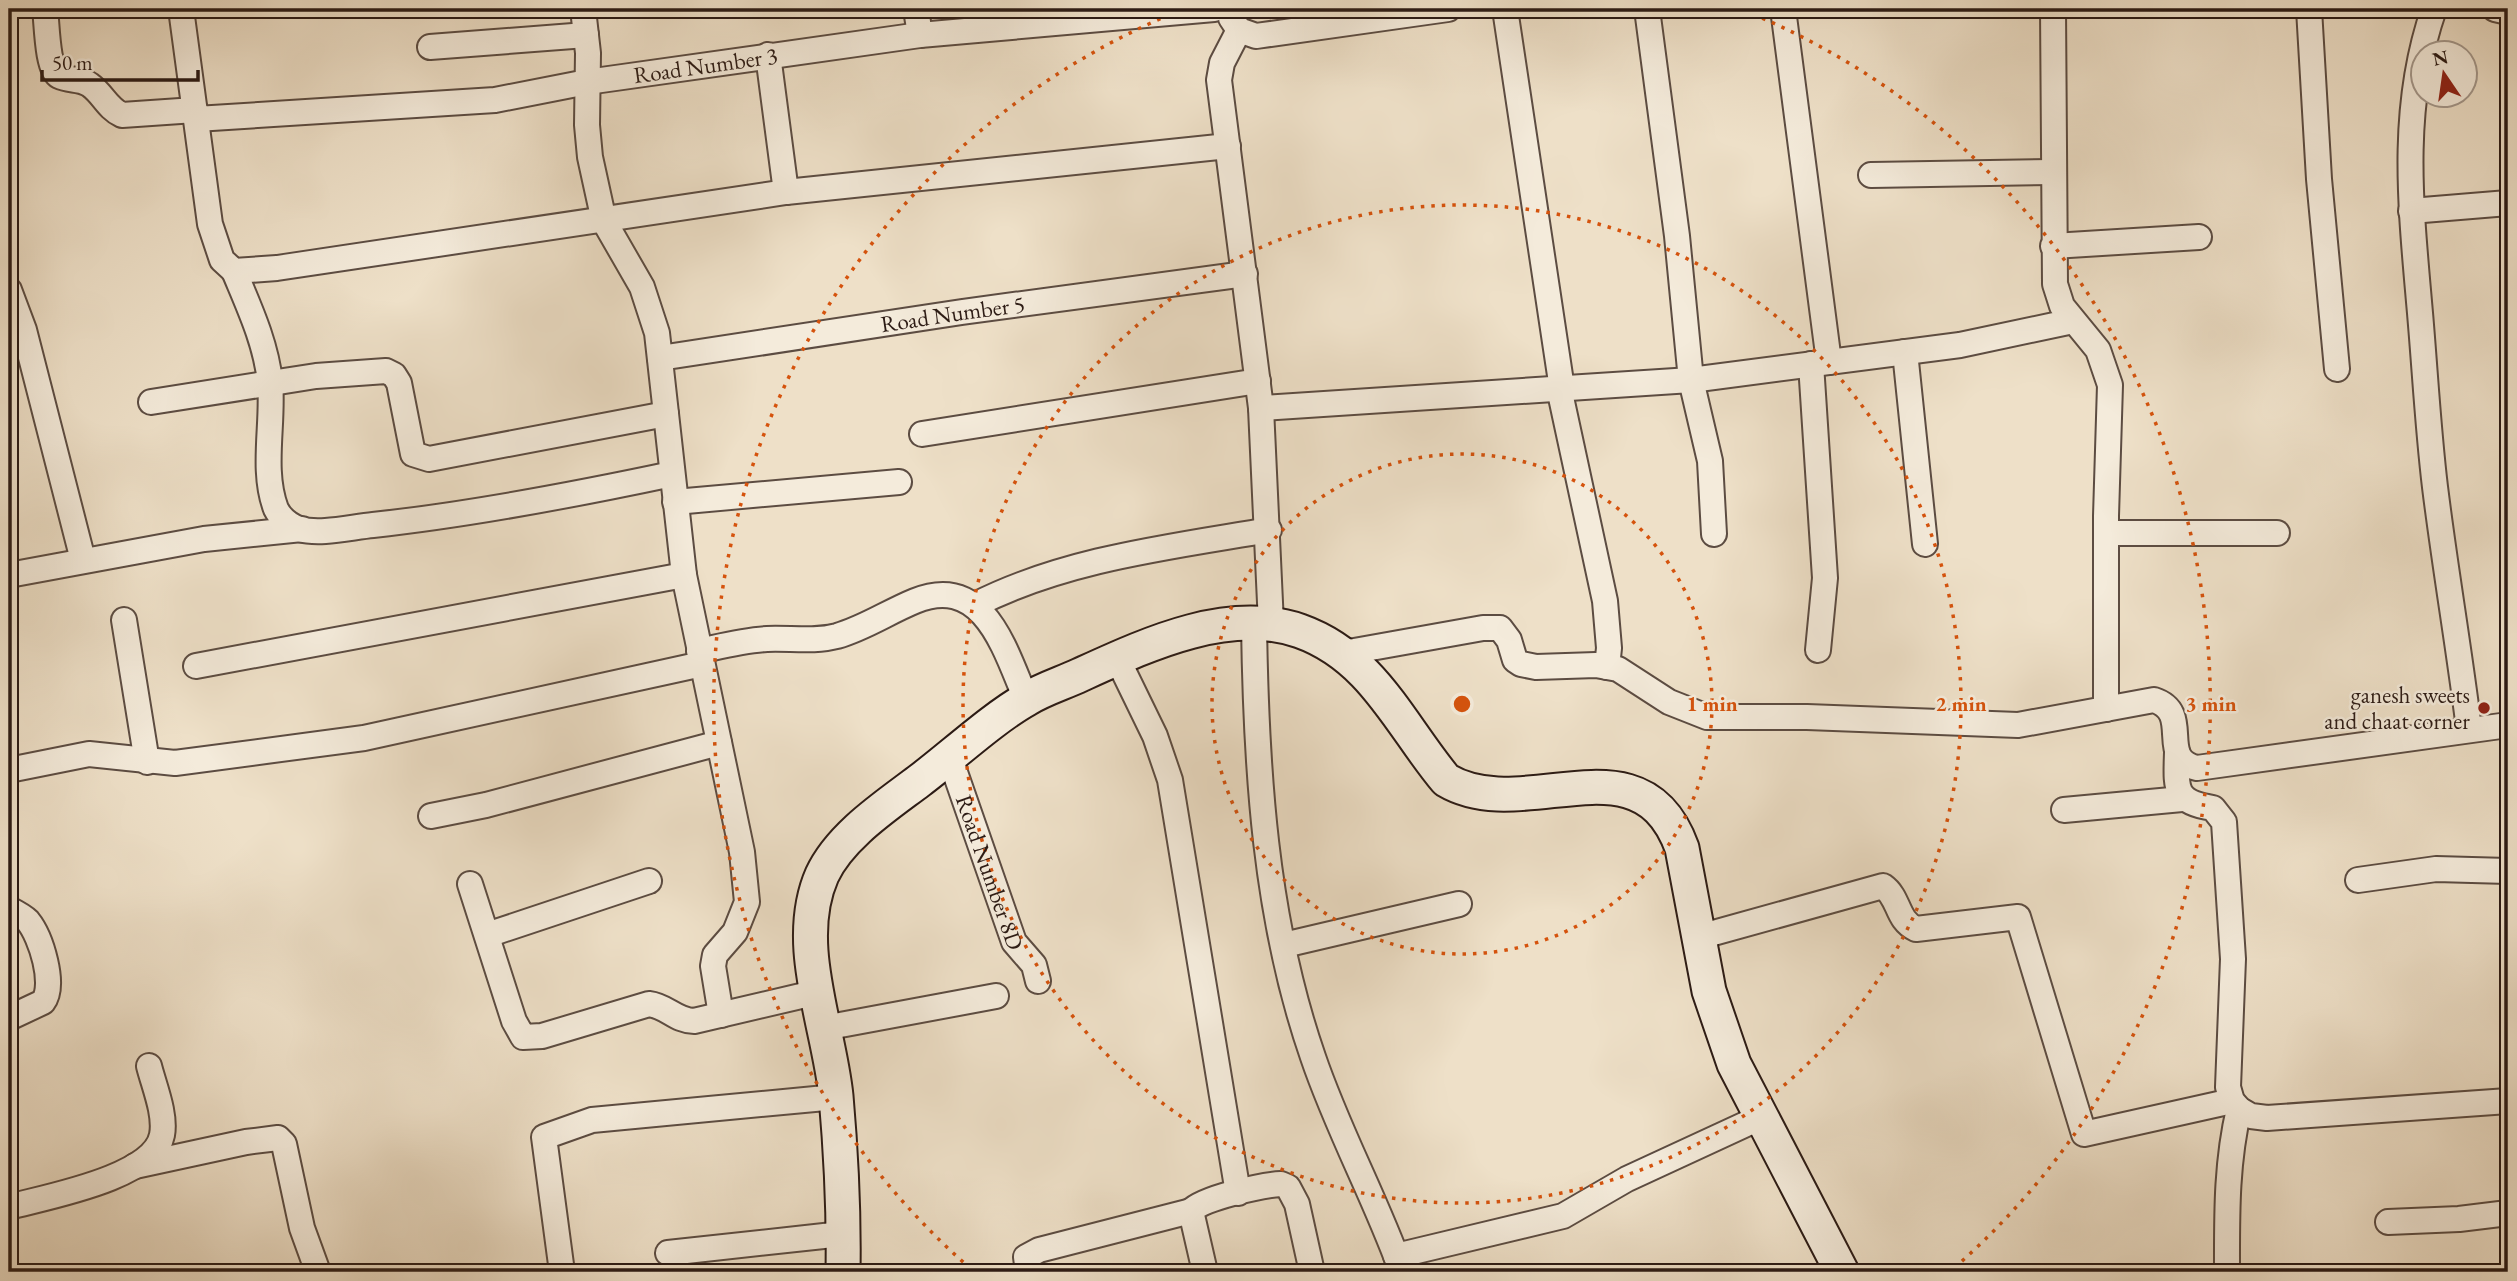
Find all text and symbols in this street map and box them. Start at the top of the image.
scale bar [42,38,198,82]
north arrow [2408,38,2478,108]
street label: Road Number 3 [631,40,779,90]
text: N [2430,44,2451,72]
text: 50 m [52,49,93,76]
street label: Road Number 5 [879,289,1027,339]
place label: ganesh sweets and chaat corner [2324,680,2470,736]
text: 1 min [1686,690,1738,717]
text: 2 min [1935,690,1987,717]
text: 3 min [2185,690,2237,717]
centre of rings [1450,692,1474,716]
marker: ganesh sweets and chaat corner [2476,700,2492,716]
street label: Road Number 8D [949,791,1031,954]

